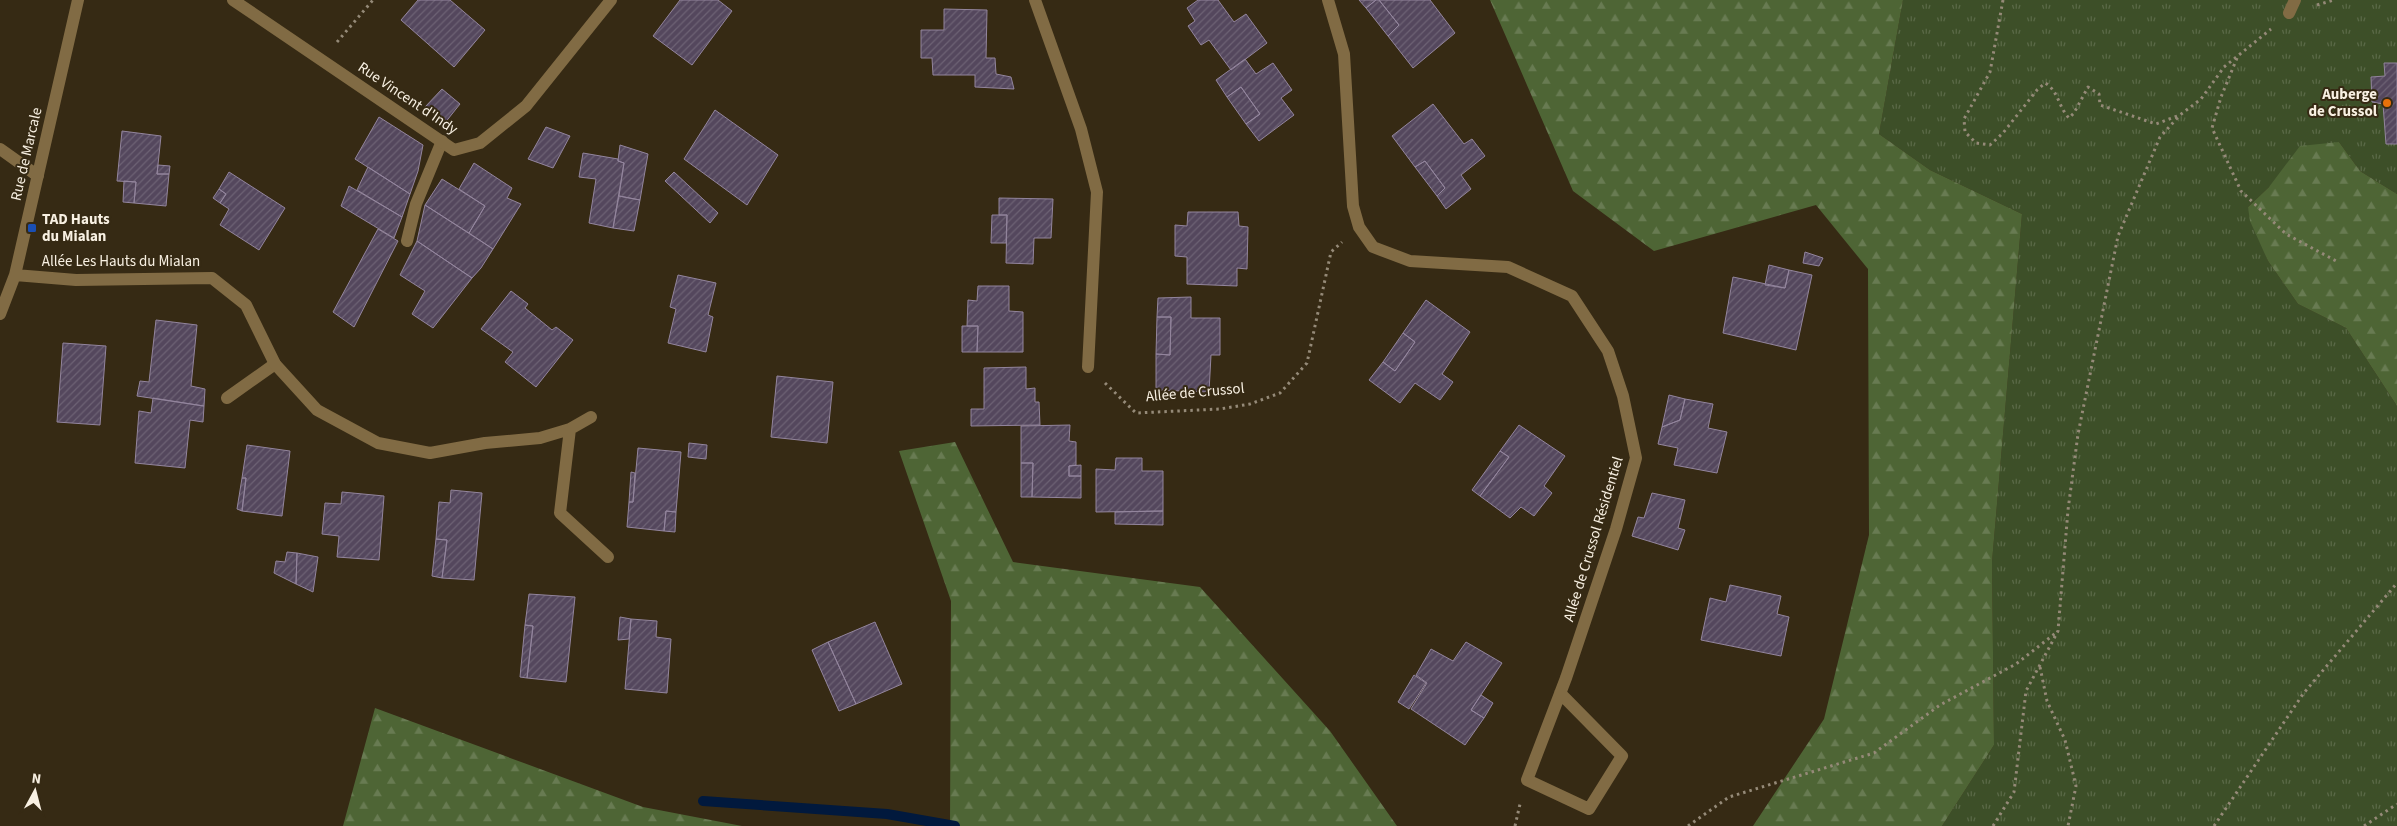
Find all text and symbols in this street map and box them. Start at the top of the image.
street label: Rue Vincent d'Indy [354,57,462,140]
place label: Auberge de Crussol [2309,84,2378,122]
marker: Auberge de Crussol [2381,97,2393,109]
street label: Rue de Marcale [6,105,47,203]
place label: TAD Hauts du Mialan [42,209,110,247]
marker: TAD Hauts du Mialan [26,222,38,234]
street label: Allée Les Hauts du Mialan [42,251,200,272]
street label: Allée de Crussol [1145,378,1245,407]
street label: Allée de Crussol Résidentiel [1558,454,1629,624]
north arrow [10,766,60,816]
text: N [31,769,42,790]

